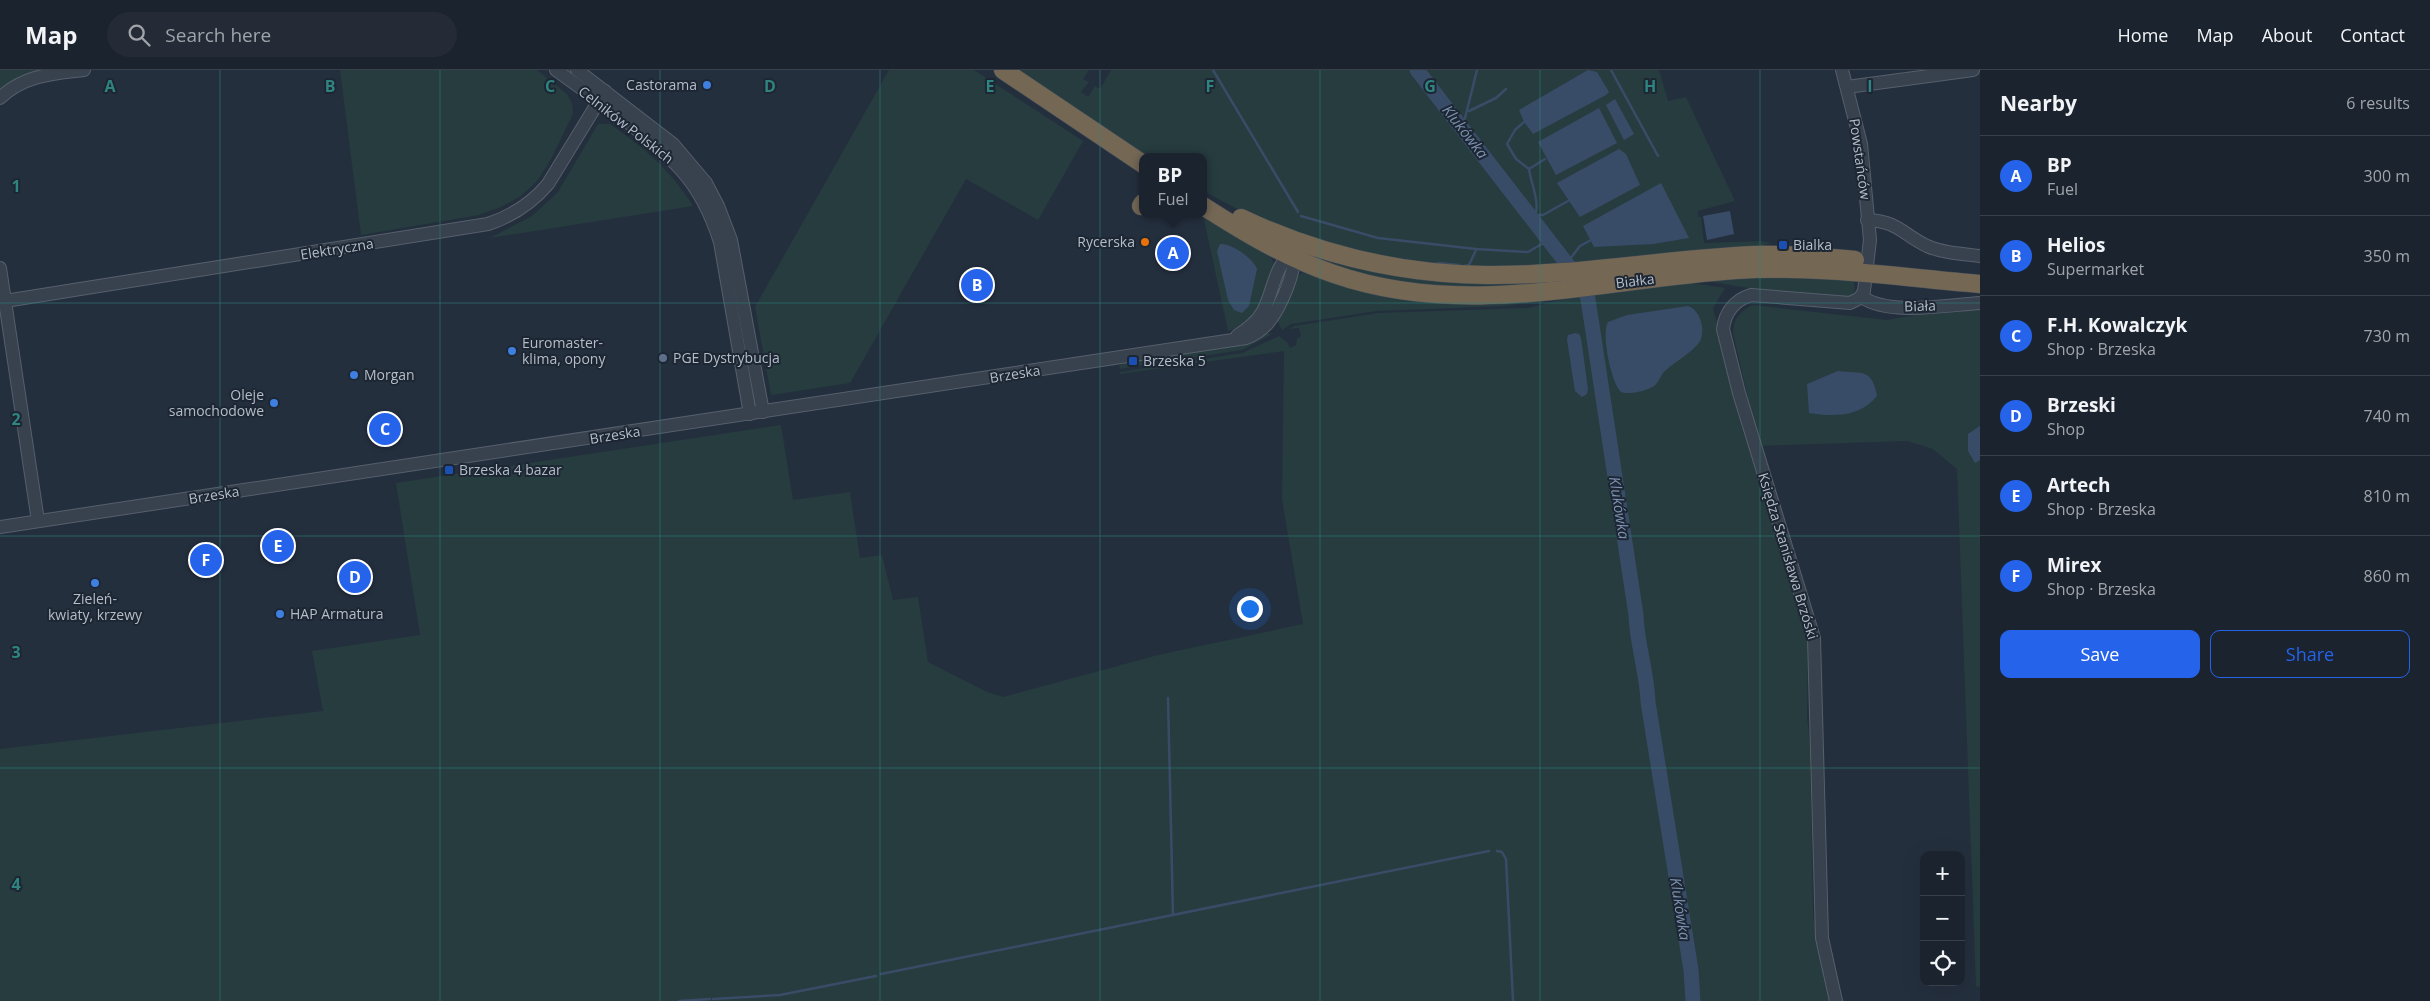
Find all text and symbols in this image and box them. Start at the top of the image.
search box [107,12,457,57]
text: Map [25,18,77,51]
icon: search [125,21,153,49]
text: Search here [165,22,271,48]
text: Home [2118,23,2168,47]
text: Map [2196,23,2234,47]
text: About [2262,23,2312,47]
text: Contact [2340,23,2405,47]
text: A [104,75,116,97]
text: B [325,75,335,97]
text: C [545,75,555,97]
place label: Castorama [626,75,697,94]
text: D [764,75,776,97]
text: E [986,75,995,97]
text: F [1206,75,1214,97]
text: G [1424,75,1436,97]
text: H [1644,75,1656,97]
text: I [1867,75,1873,97]
marker: Castorama [701,79,713,91]
street label: Celników Polskich [575,81,678,168]
text: Nearby [2000,89,2077,117]
text: 6 results [2346,92,2410,114]
water label: Klukówka [1438,100,1493,163]
street label: Powstańców [1845,117,1876,201]
text: BP [2047,152,2072,178]
popup [1139,153,1207,218]
text: BP [1157,162,1182,188]
text: A [2010,165,2022,187]
text: 300 m [2364,165,2410,187]
text: 1 [11,175,21,197]
text: Fuel [2047,178,2078,200]
text: Fuel [1157,188,1189,210]
place label: Rycerska [1077,232,1135,251]
text: Helios [2047,232,2106,258]
street label: Elektryczna [299,233,375,264]
pin: A [1157,234,1189,272]
place label: Bialka [1793,235,1832,254]
marker: Rycerska [1139,236,1151,248]
marker: Bialka [1777,239,1789,251]
text: B [2011,245,2021,267]
text: 350 m [2364,245,2410,267]
text: Supermarket [2047,258,2144,280]
pin: B [961,266,993,304]
street label: Białka [1614,269,1655,292]
street label: Biała [1904,295,1936,316]
text: F.H. Kowalczyk [2047,312,2187,338]
text: C [2011,325,2021,347]
text: 730 m [2364,325,2410,347]
place label: Euromaster- klima, opony [522,333,606,368]
text: Shop · Brzeska [2047,338,2156,360]
marker: Euromaster- klima, opony [506,345,518,357]
place label: PGE Dystrybucja [673,348,780,367]
place label: Brzeska 5 [1143,351,1206,370]
marker: PGE Dystrybucja [657,352,669,364]
marker: Brzeska 5 [1127,355,1139,367]
street label: Brzeska [988,360,1042,387]
place label: Morgan [364,365,415,384]
marker: Morgan [348,369,360,381]
place label: Oleje samochodowe [169,385,264,420]
text: Brzeski [2047,392,2116,418]
marker: Oleje samochodowe [268,397,280,409]
text: D [2010,405,2022,427]
text: 740 m [2364,405,2410,427]
text: 2 [11,408,21,430]
pin: C [369,410,401,448]
text: Shop [2047,418,2085,440]
street label: Brzeska [588,421,642,448]
place label: Brzeska 4 bazar [459,460,562,479]
marker: Brzeska 4 bazar [443,464,455,476]
street label: Księdza Stanisława Brzóski [1754,470,1823,642]
text: Artech [2047,472,2110,498]
water label: Klukówka [1605,475,1635,541]
street label: Brzeska [187,481,241,508]
text: E [2012,485,2020,507]
text: 810 m [2364,485,2410,507]
text: Shop · Brzeska [2047,498,2156,520]
pin: E [262,527,294,565]
pin: F [190,541,222,579]
text: Mirex [2047,552,2102,578]
pin: D [339,558,371,596]
text: F [2012,565,2020,587]
text: 860 m [2364,565,2410,587]
marker: Zieleń- kwiaty, krzewy [89,577,101,589]
text: Shop · Brzeska [2047,578,2156,600]
place label: Zieleń- kwiaty, krzewy [48,589,143,624]
your location [1237,596,1263,622]
place label: HAP Armatura [290,604,384,623]
marker: HAP Armatura [274,608,286,620]
button: Save [2000,630,2200,678]
button: Share [2210,630,2410,678]
text: 3 [11,641,21,663]
map controls [1920,851,1965,986]
button: + [1920,851,1965,896]
text: 4 [11,873,21,895]
water label: Klukówka [1666,876,1696,942]
button: − [1920,896,1965,941]
button: locate [1920,941,1965,986]

